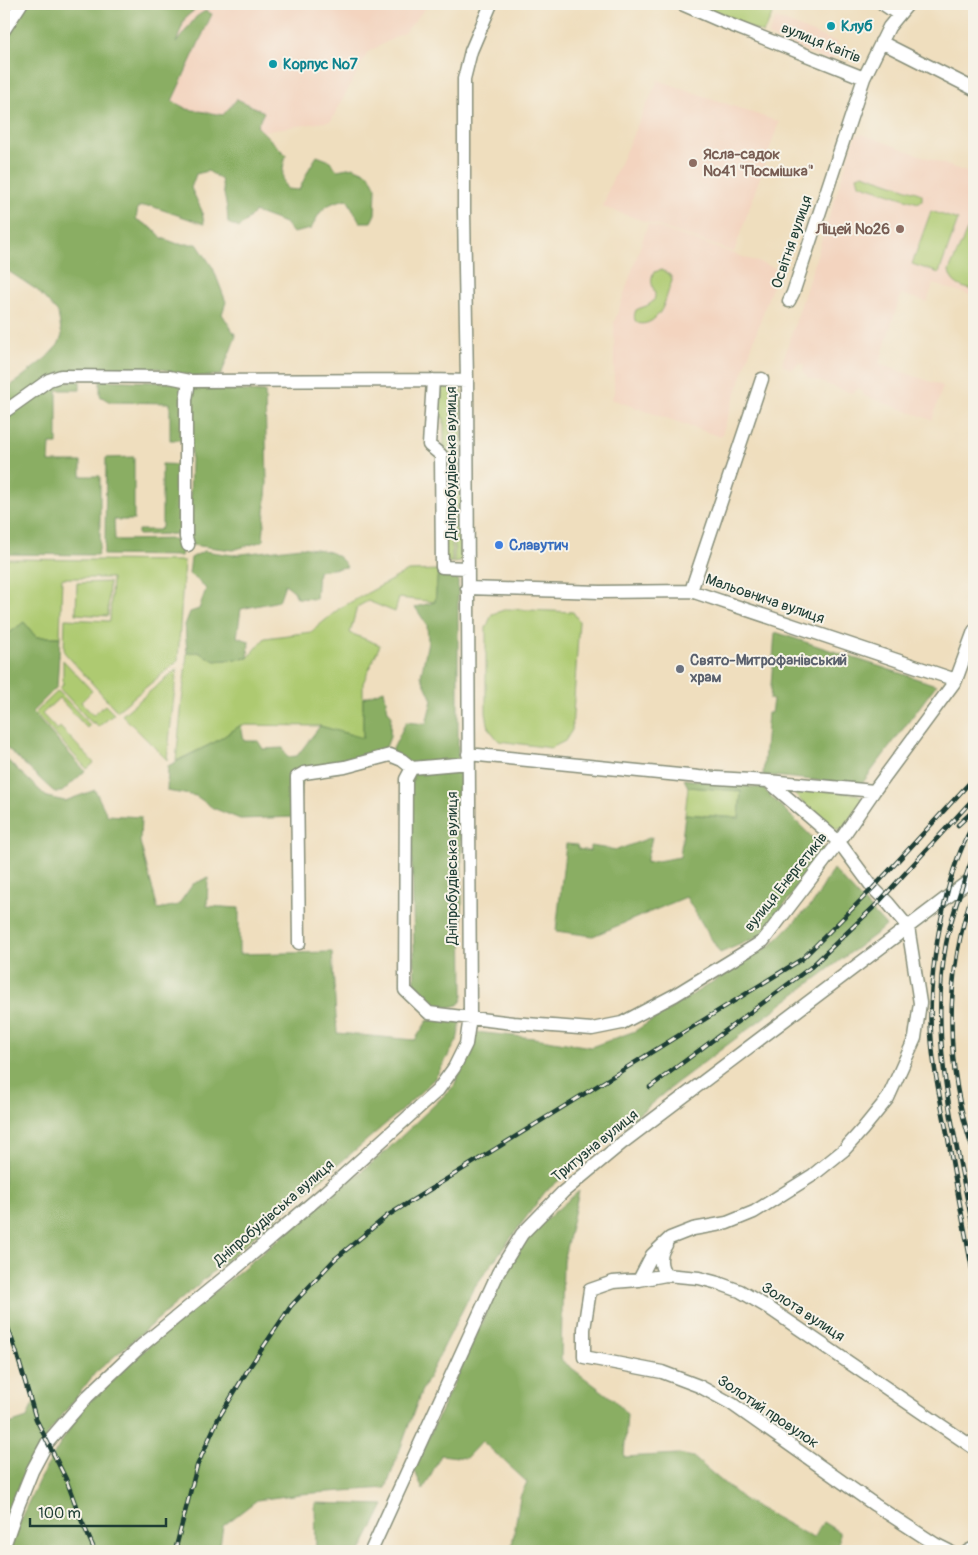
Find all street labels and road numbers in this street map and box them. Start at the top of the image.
street label: вулиця Квітів [778,18,864,68]
street label: Освітня вулиця [767,193,817,291]
street label: Дніпробудівська вулиця [442,386,461,541]
street label: Мальовнича вулиця [703,570,827,628]
street label: Дніпробудівська вулиця [443,791,462,946]
street label: вулиця Енергетиків [740,828,832,936]
street label: Тритузна вулиця [548,1105,642,1187]
street label: Дніпробудівська вулиця [209,1156,338,1271]
street label: Золота вулиця [758,1278,848,1346]
street label: Золотий провулок [714,1371,822,1453]

